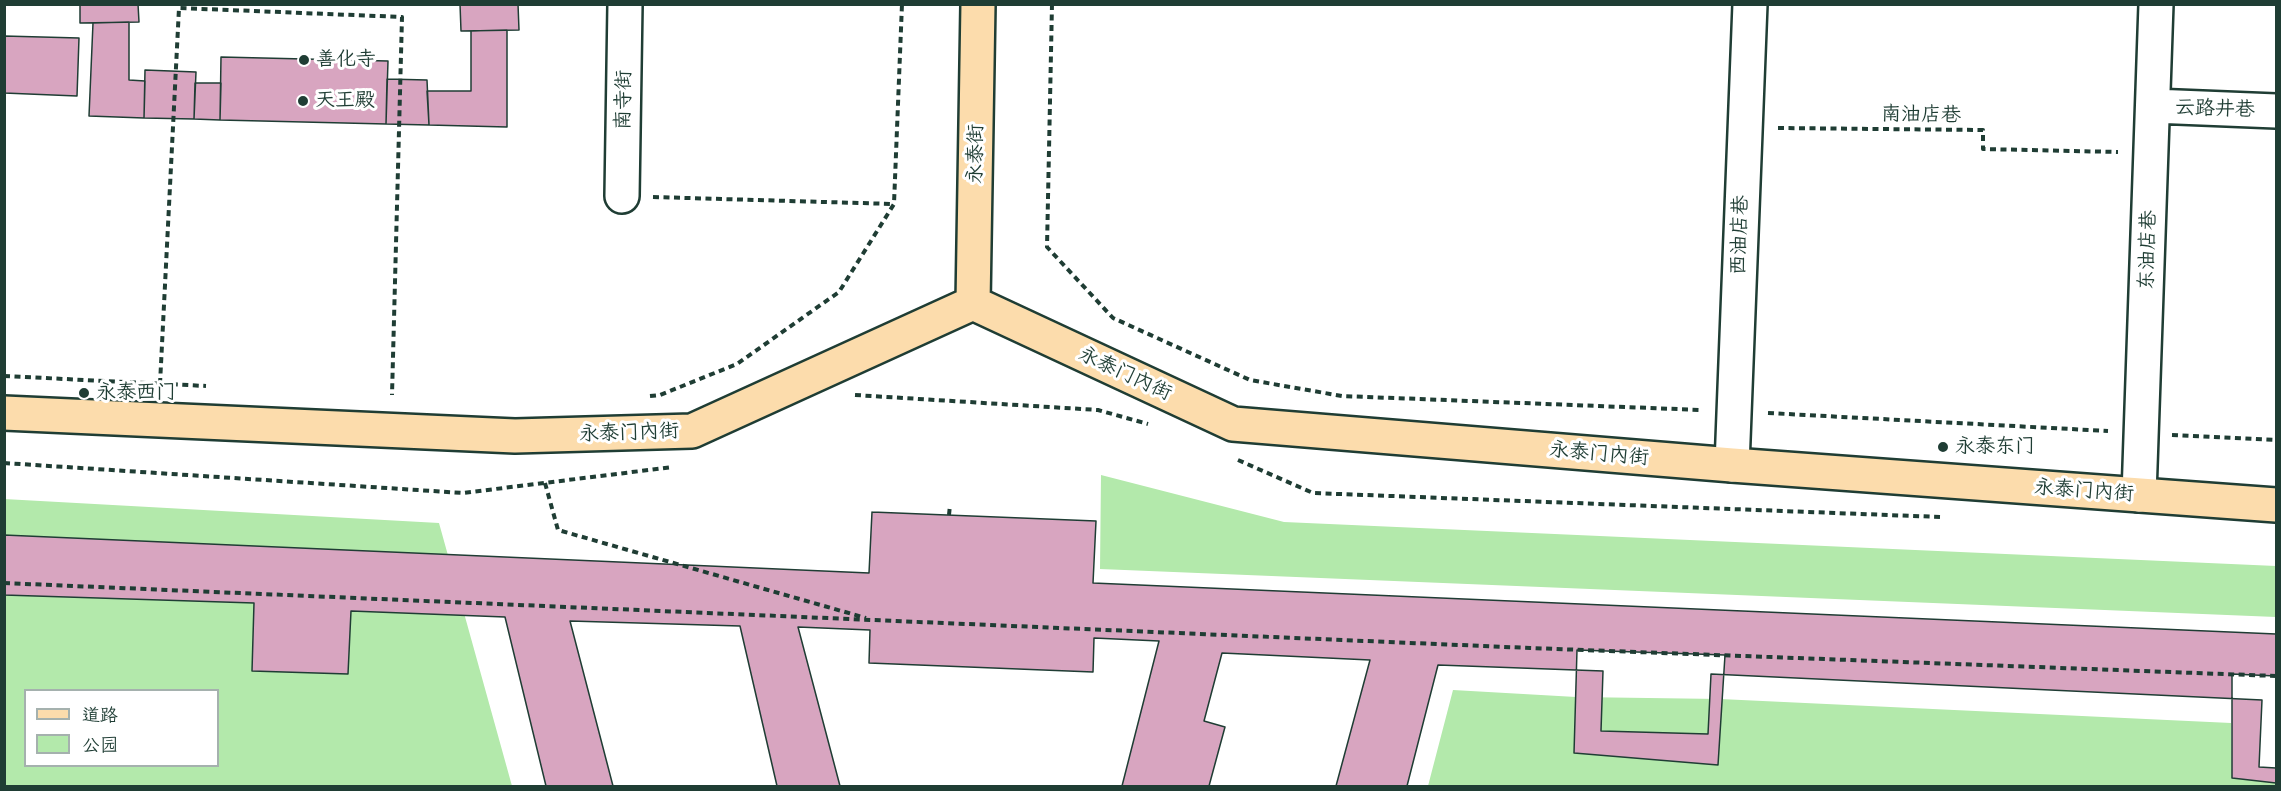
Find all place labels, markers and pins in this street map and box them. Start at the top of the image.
place label: 善化寺 [316,48,376,72]
marker: 善化寺 [297,53,311,67]
place label: 天王殿 [315,89,375,113]
marker: 天王殿 [296,94,310,108]
place label: 永泰西门 [96,381,176,405]
marker: 永泰西门 [77,386,91,400]
place label: 永泰东门 [1955,435,2035,459]
marker: 永泰东门 [1936,440,1950,454]

